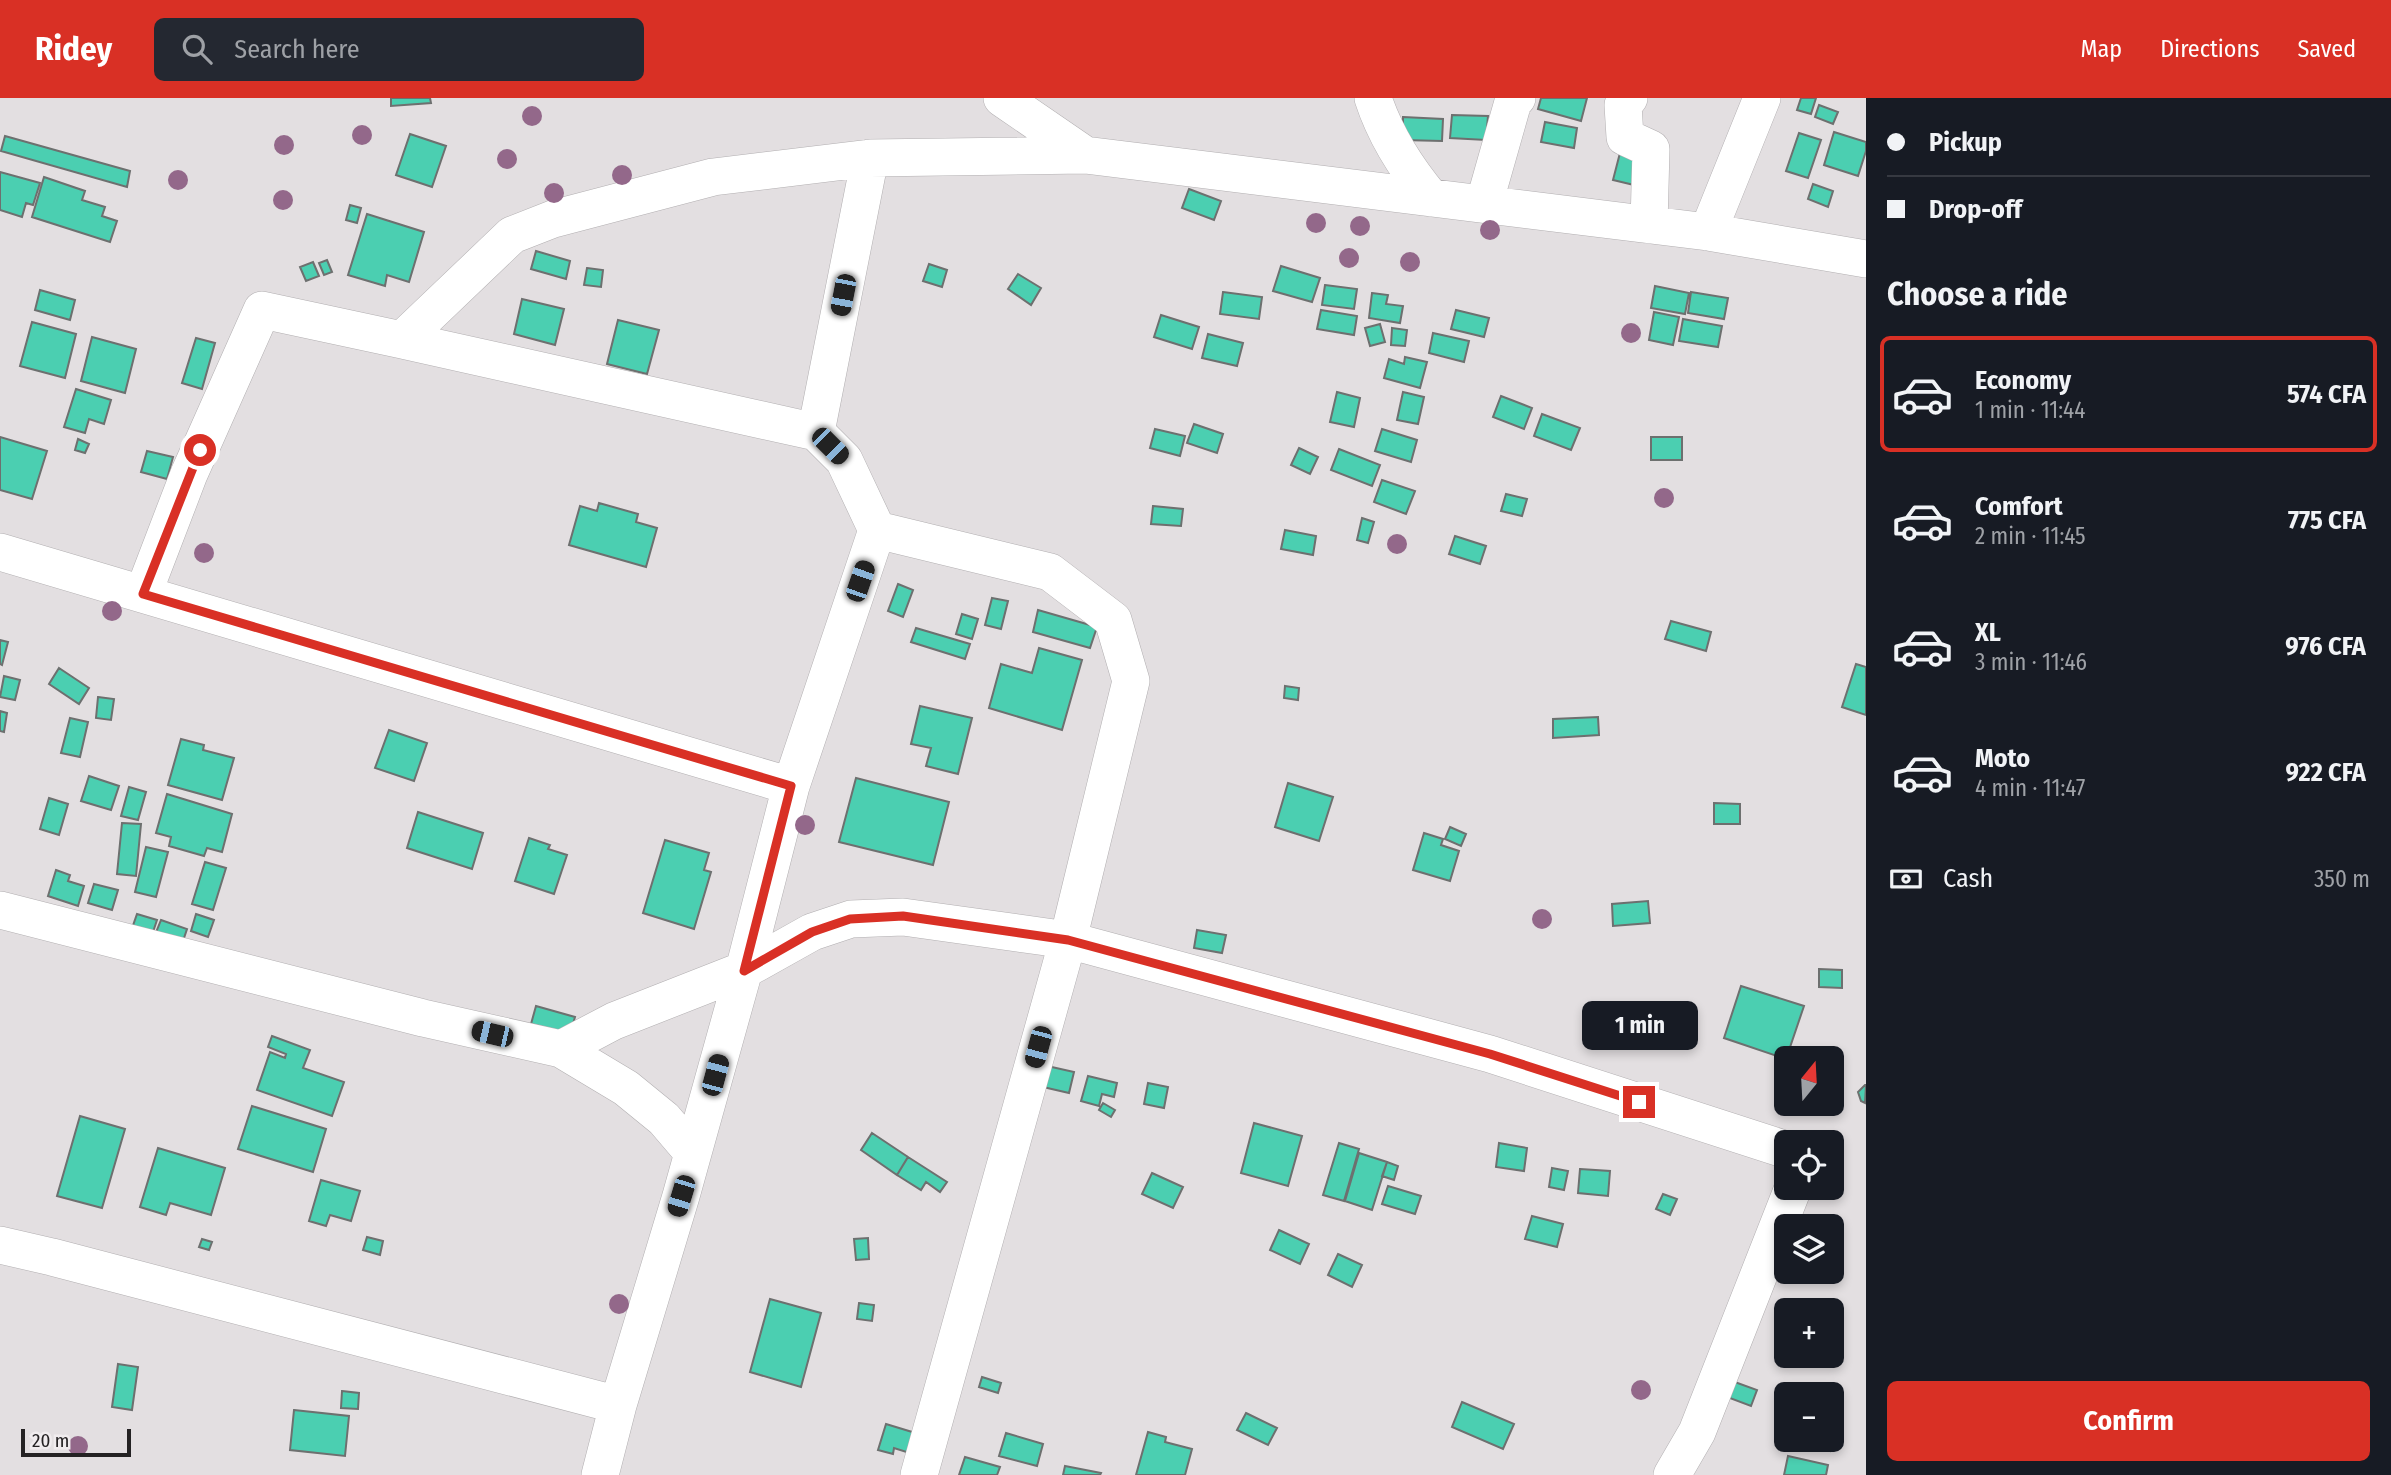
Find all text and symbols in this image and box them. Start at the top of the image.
search box [154,18,644,81]
text: Ridey [35,29,112,69]
icon: search [178,30,216,68]
text: Search here [234,34,360,65]
text: Map [2081,35,2122,63]
text: Directions [2160,35,2259,63]
text: Saved [2297,35,2356,63]
text: Pickup [1929,127,2002,158]
text: Drop-off [1929,194,2022,225]
car [829,272,858,318]
text: Choose a ride [1887,275,2068,313]
icon: car [1891,363,1954,426]
text: Economy [1975,365,2071,396]
text: 574 CFA [2287,379,2366,410]
text: 1 min · 11:44 [1975,396,2085,424]
car [808,424,853,468]
route start [184,434,216,466]
icon: car [1891,489,1954,552]
text: Comfort [1975,491,2063,522]
text: 775 CFA [2288,505,2366,536]
text: 2 min · 11:45 [1975,522,2086,550]
car [844,558,877,604]
icon: car [1891,615,1954,678]
text: XL [1975,617,2001,648]
text: 976 CFA [2285,631,2366,662]
text: 3 min · 11:46 [1975,648,2087,676]
icon: car [1891,741,1954,804]
text: Moto [1975,743,2030,774]
text: 922 CFA [2286,757,2366,788]
text: 4 min · 11:47 [1975,774,2085,802]
icon: cash [1887,860,1925,898]
text: Cash [1943,863,1993,894]
text: 350 m [2314,865,2370,893]
callout: 1 min [1581,1000,1697,1049]
text: 1 min [1615,1011,1665,1039]
car [470,1019,515,1049]
car [1023,1024,1054,1070]
north arrow [1774,1046,1844,1116]
map controls [1774,1046,1844,1452]
car [700,1052,731,1098]
route end [1623,1086,1655,1118]
button: locate [1774,1130,1844,1200]
car [665,1173,698,1219]
button: layers [1774,1214,1844,1284]
button: + [1774,1298,1844,1368]
button: Confirm [1887,1381,2370,1461]
button: − [1774,1382,1844,1452]
scale bar [21,1426,131,1458]
text: 20 m [32,1429,69,1452]

